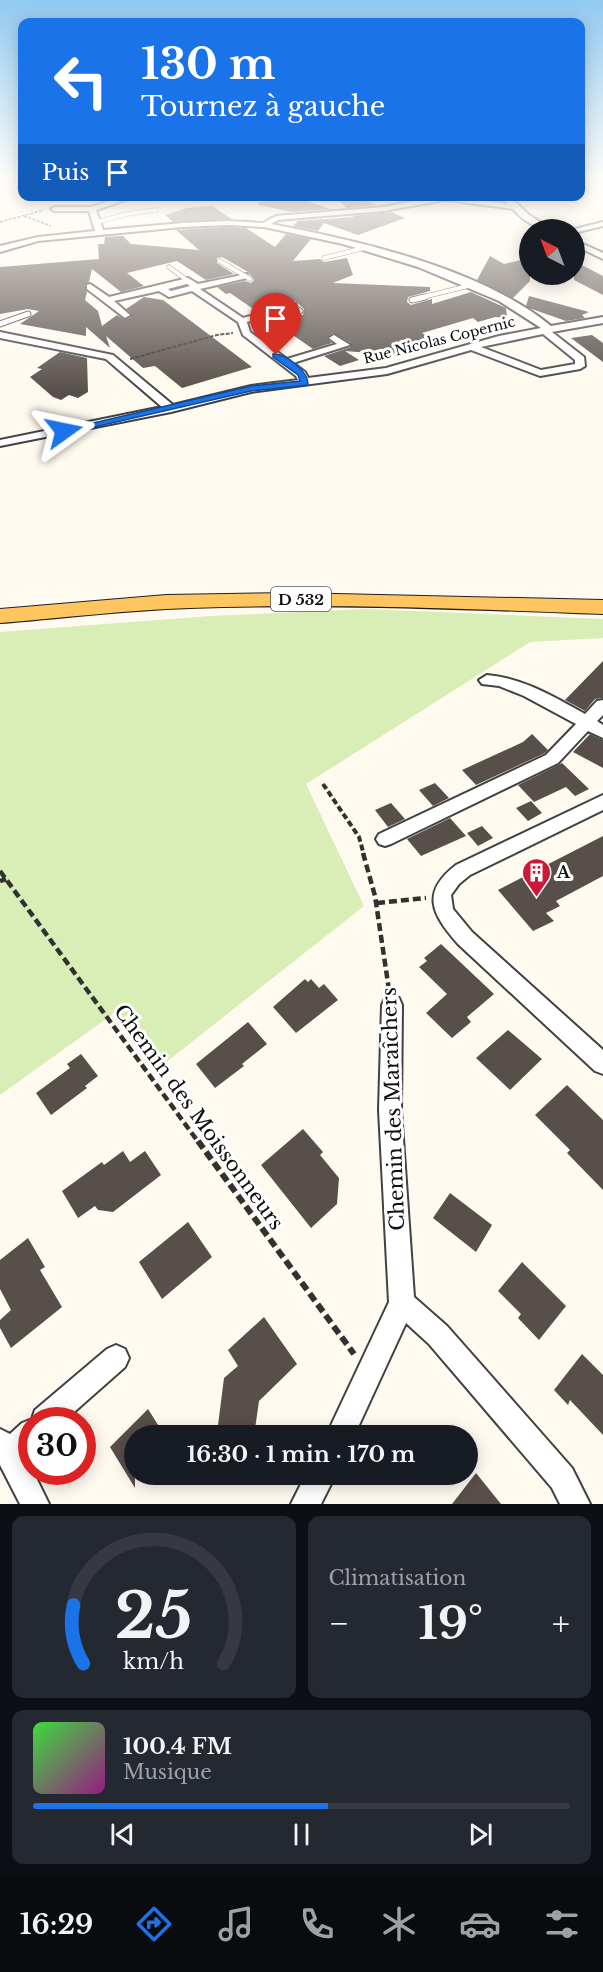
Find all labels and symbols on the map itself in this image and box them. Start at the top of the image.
north arrow [519,219,585,285]
pin [250,293,301,355]
street label: Rue Nicolas Copernic [361,312,517,368]
position arrow [32,399,96,463]
road number: D 532 [271,587,331,611]
building icon: A [520,856,552,898]
place label: A [556,862,571,882]
street label: Chemin des Maraîchers [377,987,409,1231]
street label: Chemin des Moissonneurs [109,1000,289,1234]
speed limit sign: 30 [18,1407,96,1485]

